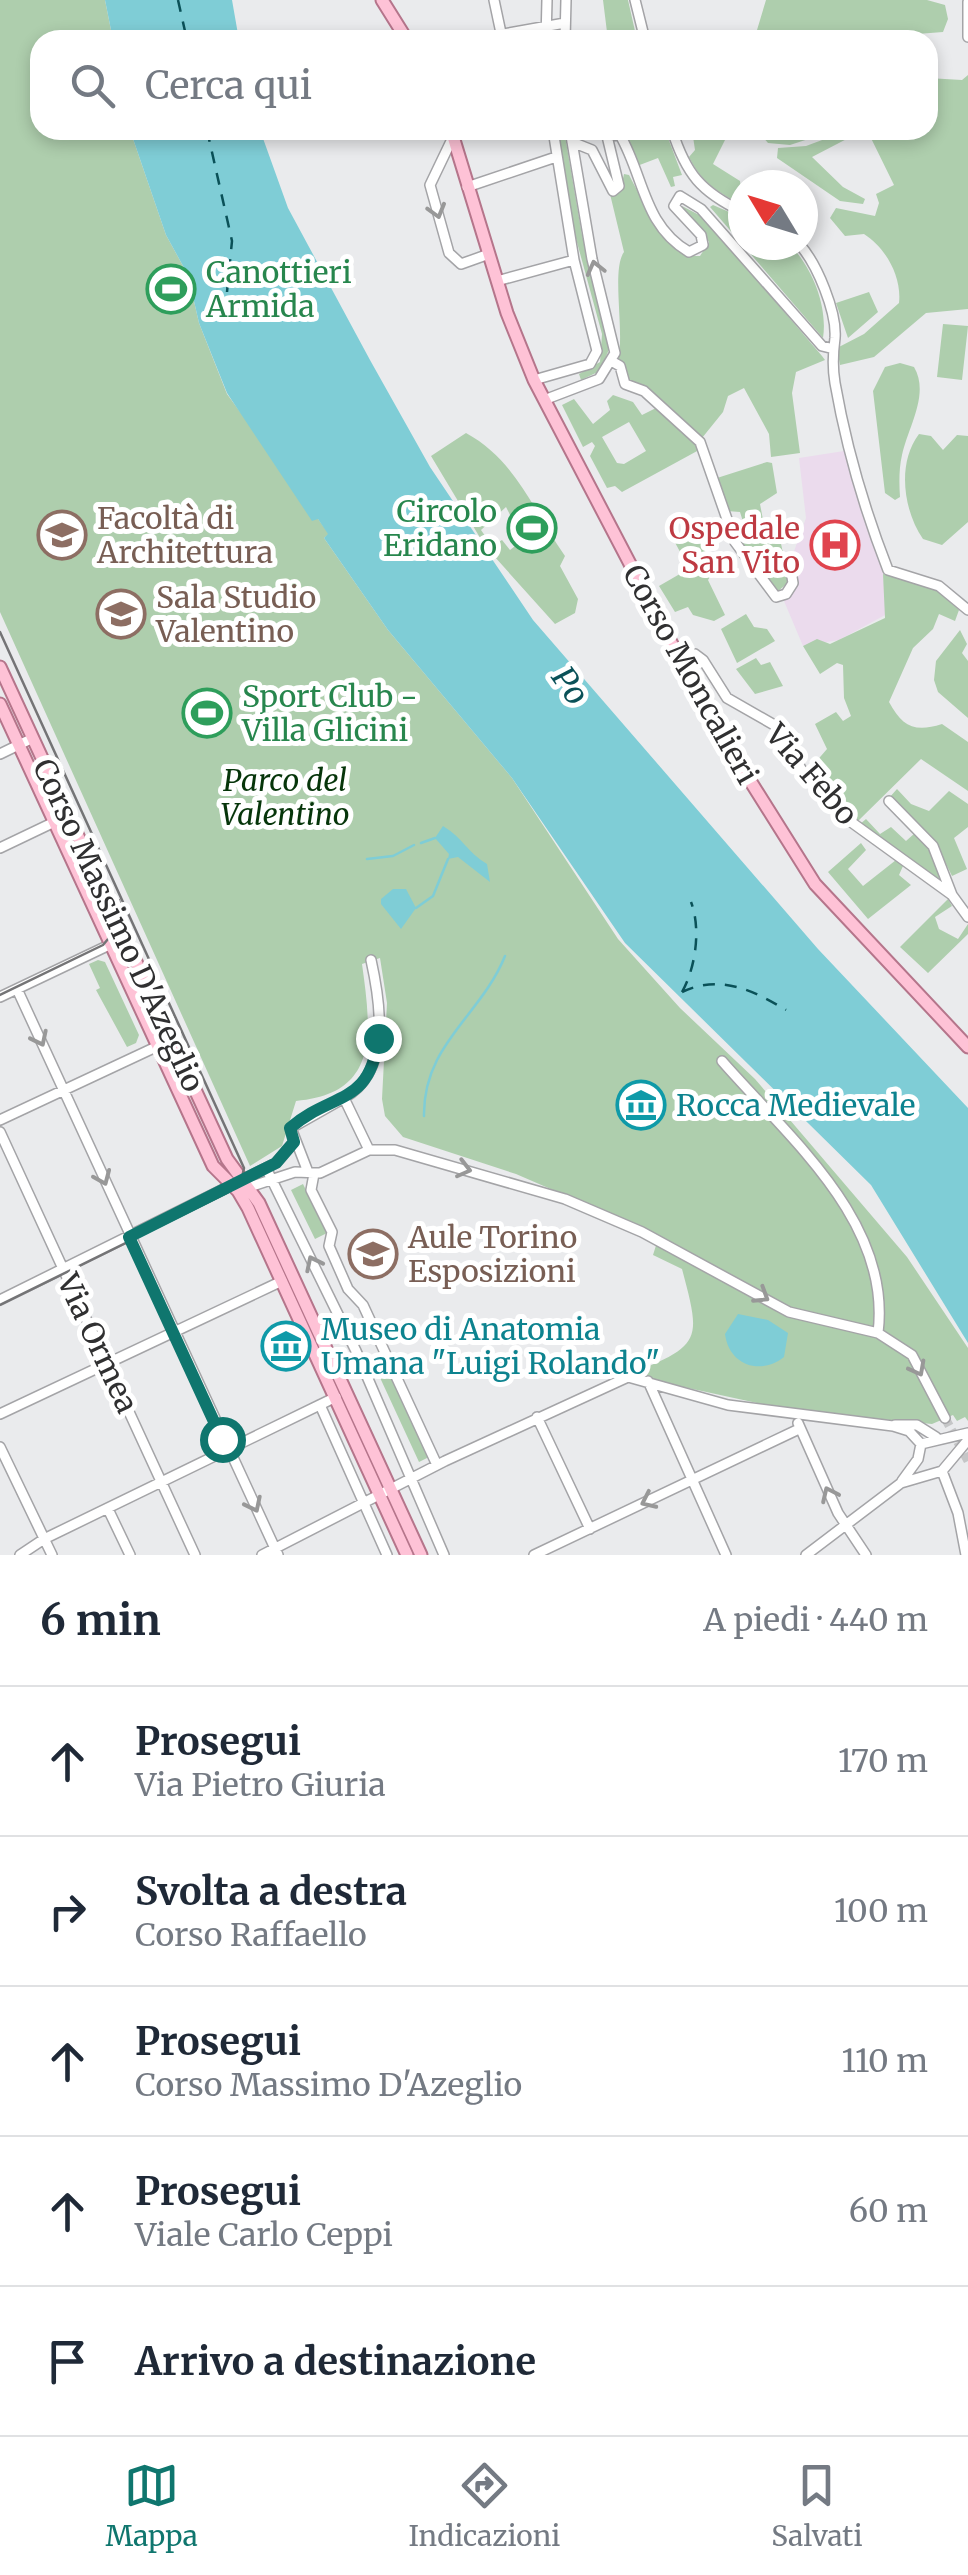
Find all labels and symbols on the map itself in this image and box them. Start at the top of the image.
north arrow [728,170,818,260]
one-way arrow [425,202,446,219]
place label: Canottieri Armida [205,253,352,325]
one-way arrow [585,260,606,277]
sports icon: Canottieri Armida [145,263,197,315]
place label: Circolo Eridano [383,492,497,564]
place label: Facoltà di Architettura [96,499,273,571]
sports icon: Circolo Eridano [506,502,558,554]
school or university icon: Facoltà di Architettura [36,509,88,561]
place label: Ospedale San Vito [669,509,800,581]
hospital icon: Ospedale San Vito [809,519,861,571]
street label: Corso Moncalieri [615,558,767,790]
place label: Sala Studio Valentino [155,578,316,650]
school or university icon: Sala Studio Valentino [95,588,147,640]
water label: Po [543,659,597,713]
place label: Sport Club - Villa Glicini [241,677,418,749]
sports icon: Sport Club - Villa Glicini [181,687,233,739]
street label: Via Febo [757,715,866,832]
street label: Corso Massimo D'Azeglio [25,752,213,1098]
park label: Parco del Valentino [220,761,350,833]
route end [356,1016,402,1062]
one-way arrow [28,1029,48,1047]
museum icon: Rocca Medievale [615,1079,667,1131]
place label: Rocca Medievale [676,1086,915,1124]
one-way arrow [455,1157,472,1178]
one-way arrow [91,1168,111,1186]
place label: Aule Torino Esposizioni [407,1218,577,1290]
school or university icon: Aule Torino Esposizioni [347,1228,399,1280]
one-way arrow [305,1255,325,1273]
street label: Via Ormea [49,1266,147,1419]
one-way arrow [751,1284,769,1303]
place label: Museo di Anatomia Umana "Luigi Rolando" [321,1310,660,1382]
museum icon: Museo di Anatomia Umana "Luigi Rolando" [260,1320,312,1372]
one-way arrow [906,1358,925,1377]
route start [200,1417,246,1463]
one-way arrow [822,1486,842,1504]
one-way arrow [640,1488,658,1508]
one-way arrow [242,1494,261,1512]

